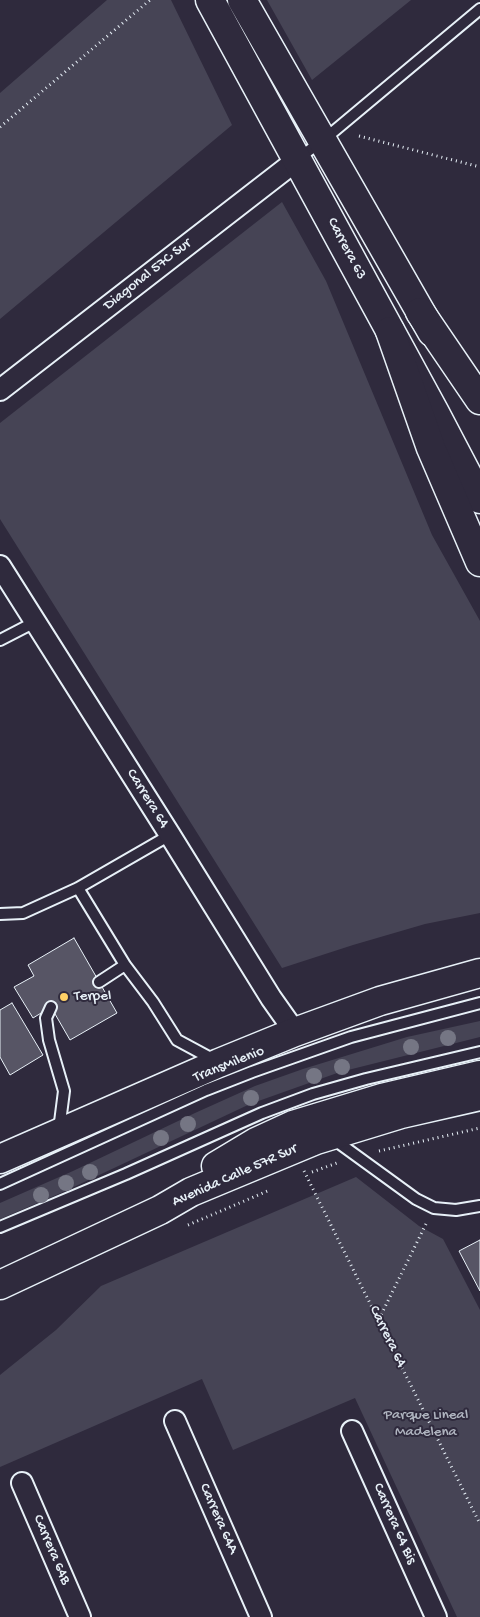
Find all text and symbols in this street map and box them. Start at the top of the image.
street label: Carrera 63 [322,215,370,283]
street label: Diagonal 57C Sur [100,235,196,315]
street label: Carrera 64 [122,766,172,832]
place label: Terpel [74,988,111,1006]
marker: Terpel [58,991,70,1003]
street label: TransMilenio [191,1043,267,1087]
street label: Avenida Calle 57R Sur [170,1140,300,1212]
street label: Carrera 64 [364,1303,410,1371]
park label: Parque Lineal Madelena [384,1407,468,1442]
street label: Carrera 64A [194,1481,242,1557]
street label: Carrera 64 Bis [368,1481,420,1567]
street label: Carrera 64B [28,1512,74,1588]

